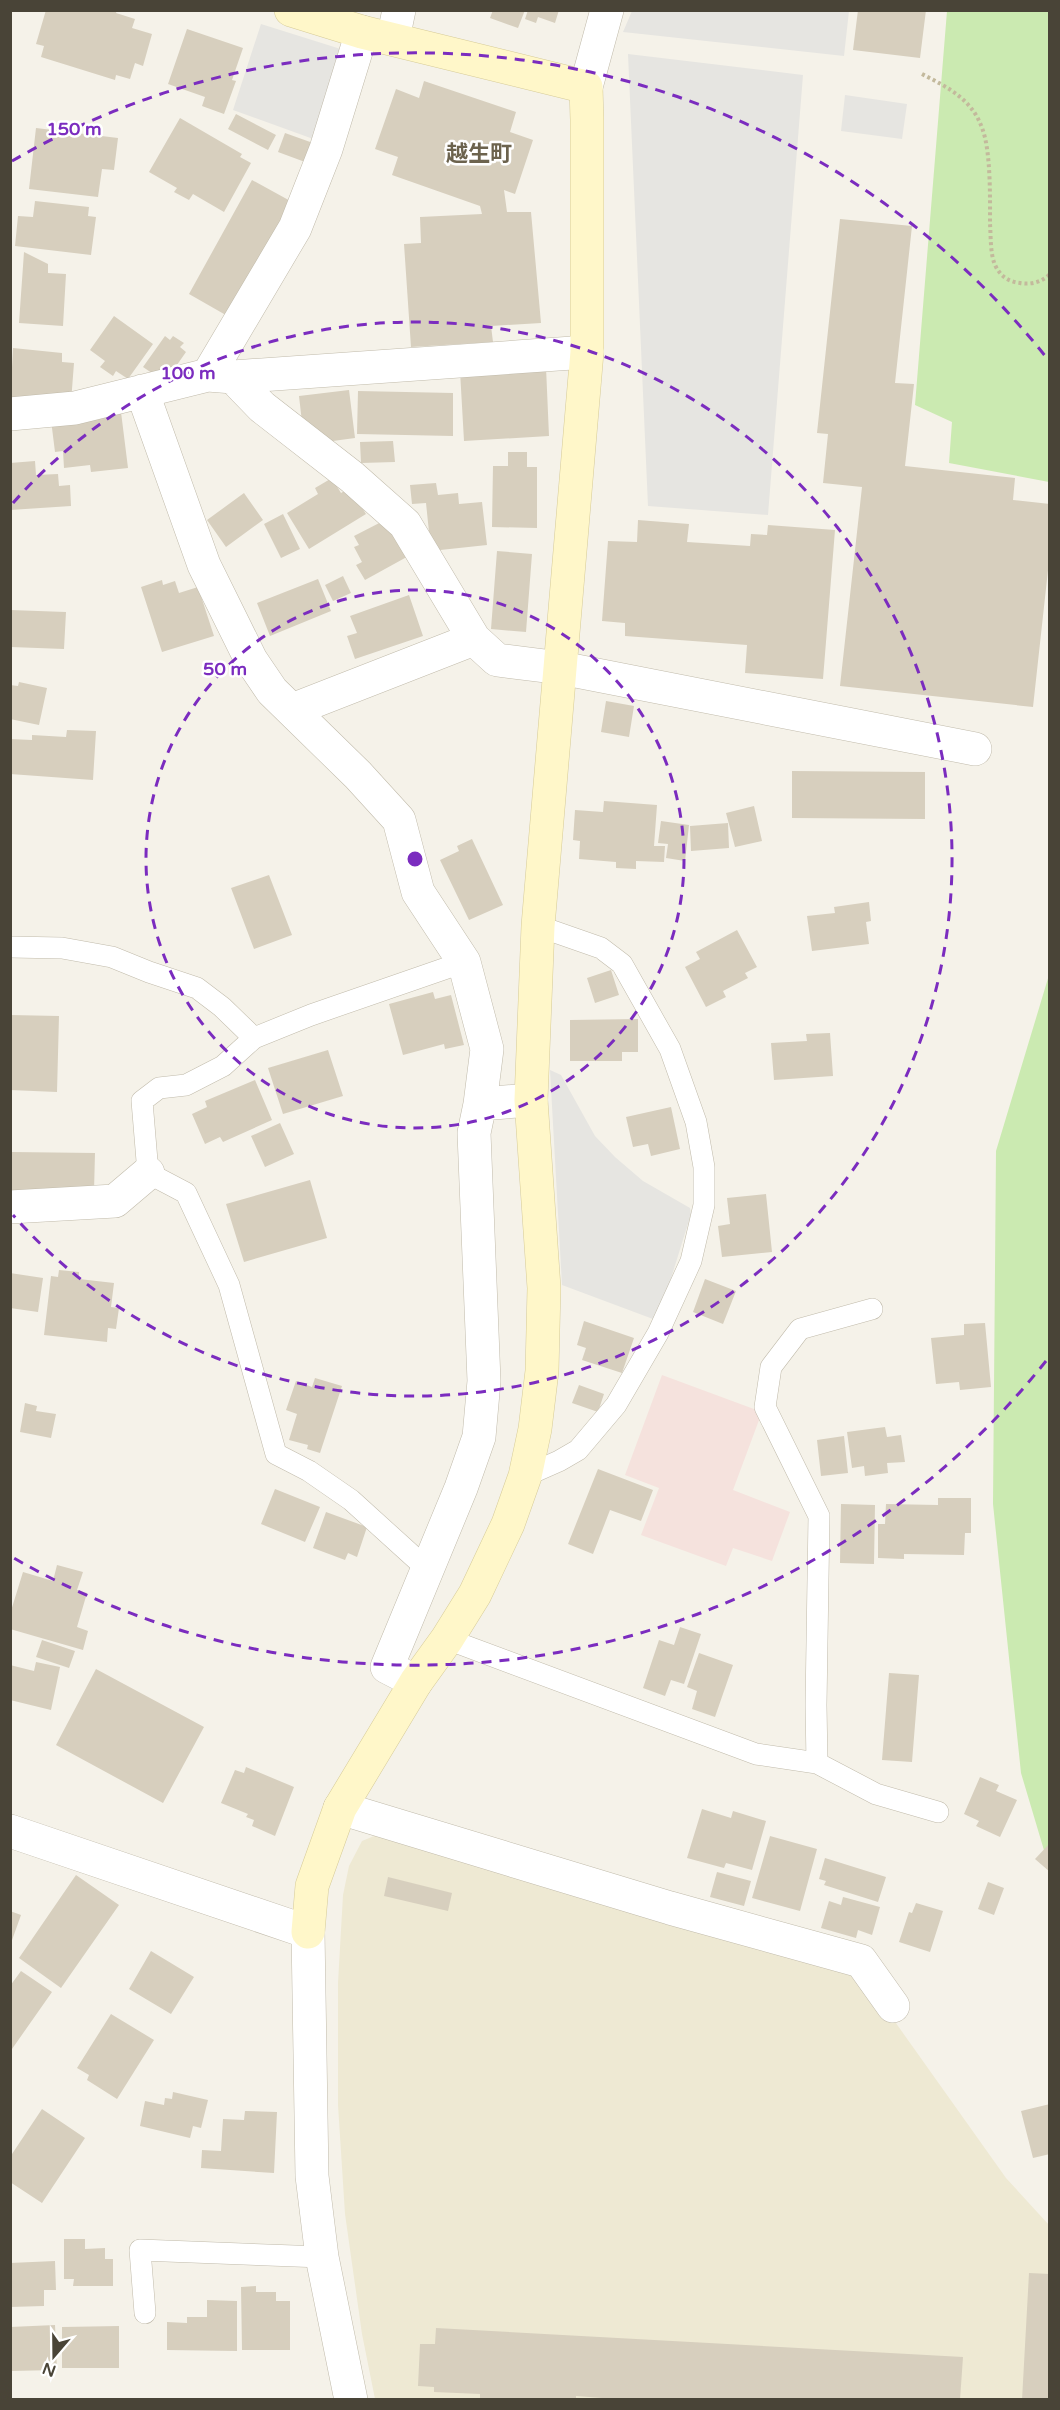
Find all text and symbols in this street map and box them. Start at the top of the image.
text: 150 m [46,118,102,140]
district label: 越生町 [446,141,512,167]
text: 100 m [160,362,216,384]
text: 50 m [203,658,247,680]
centre of rings [405,849,425,869]
north arrow [24,2326,84,2386]
text: N [40,2358,59,2381]

